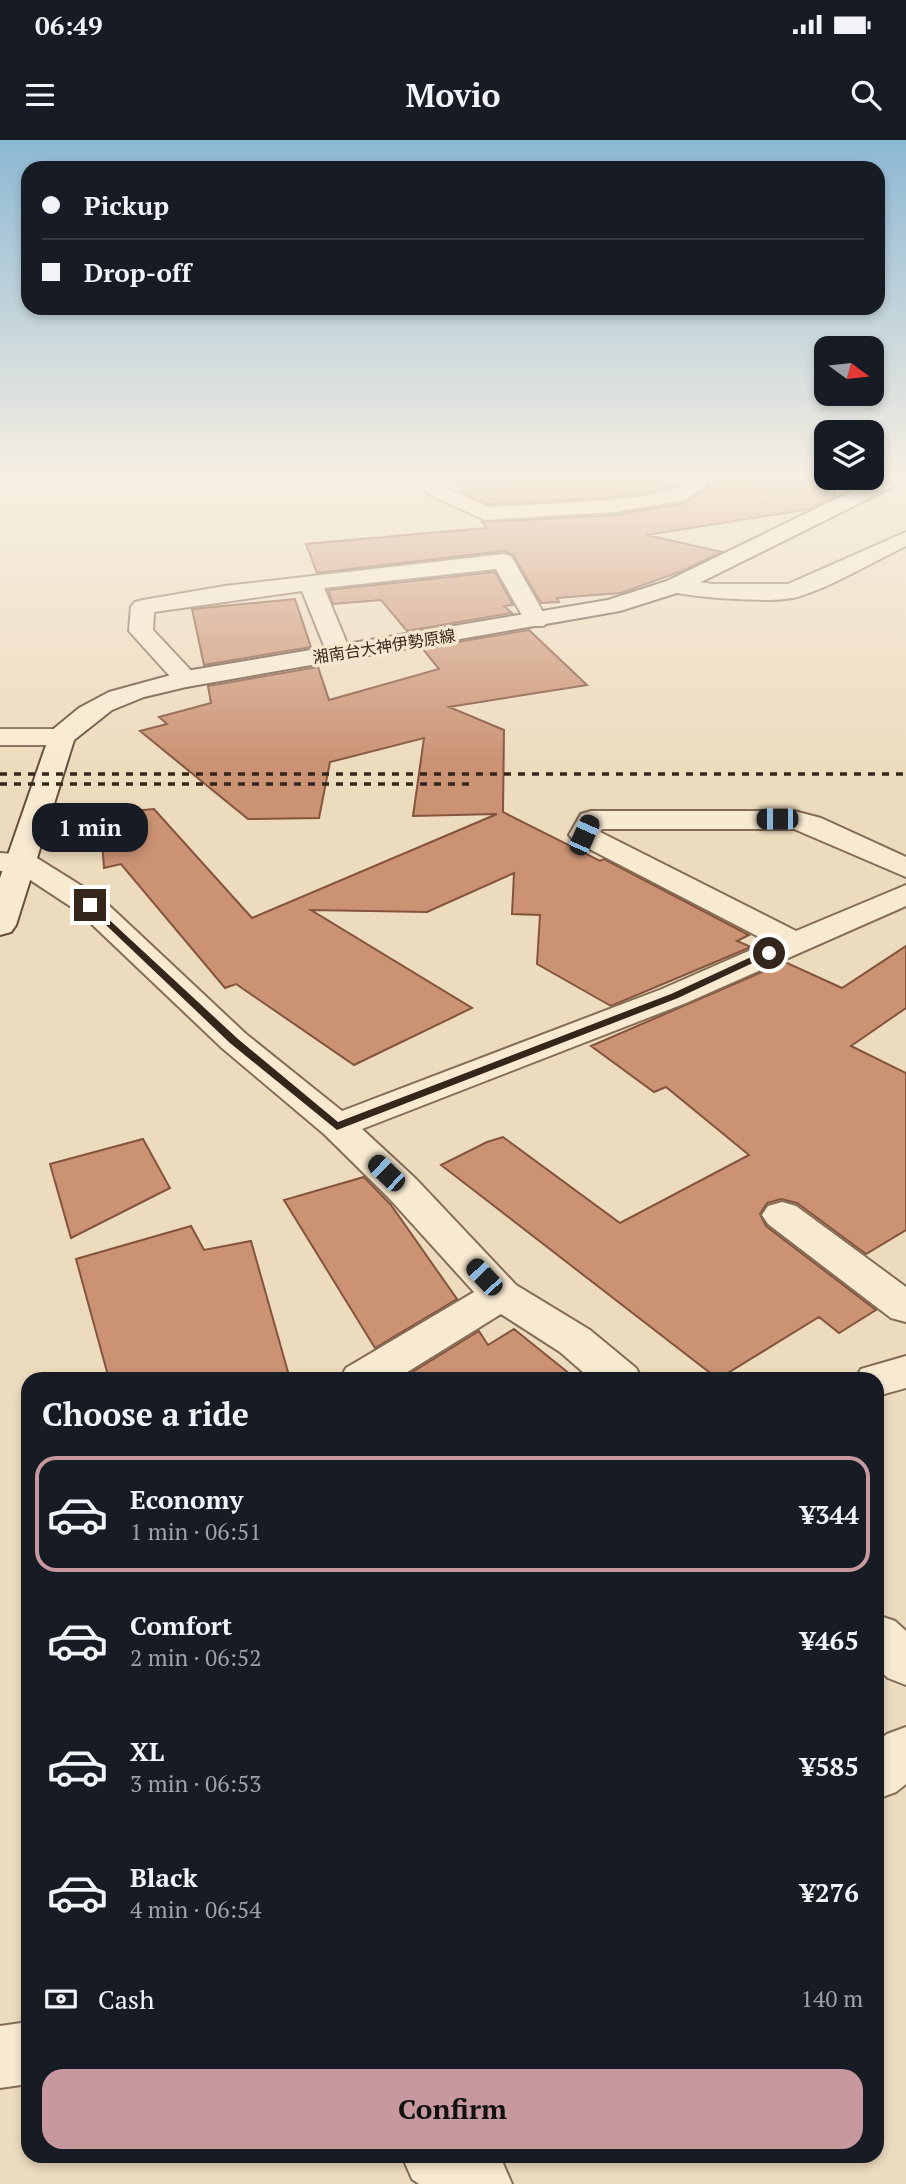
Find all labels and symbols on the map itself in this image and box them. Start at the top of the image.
north arrow [814,336,884,406]
street label: 湘南台大神伊勢原線 [311,624,457,668]
callout: 1 min [32,804,148,852]
car [757,809,799,830]
car [566,812,603,858]
route end [74,889,106,921]
route start [753,937,785,969]
car [364,1151,409,1195]
car [462,1254,507,1300]

